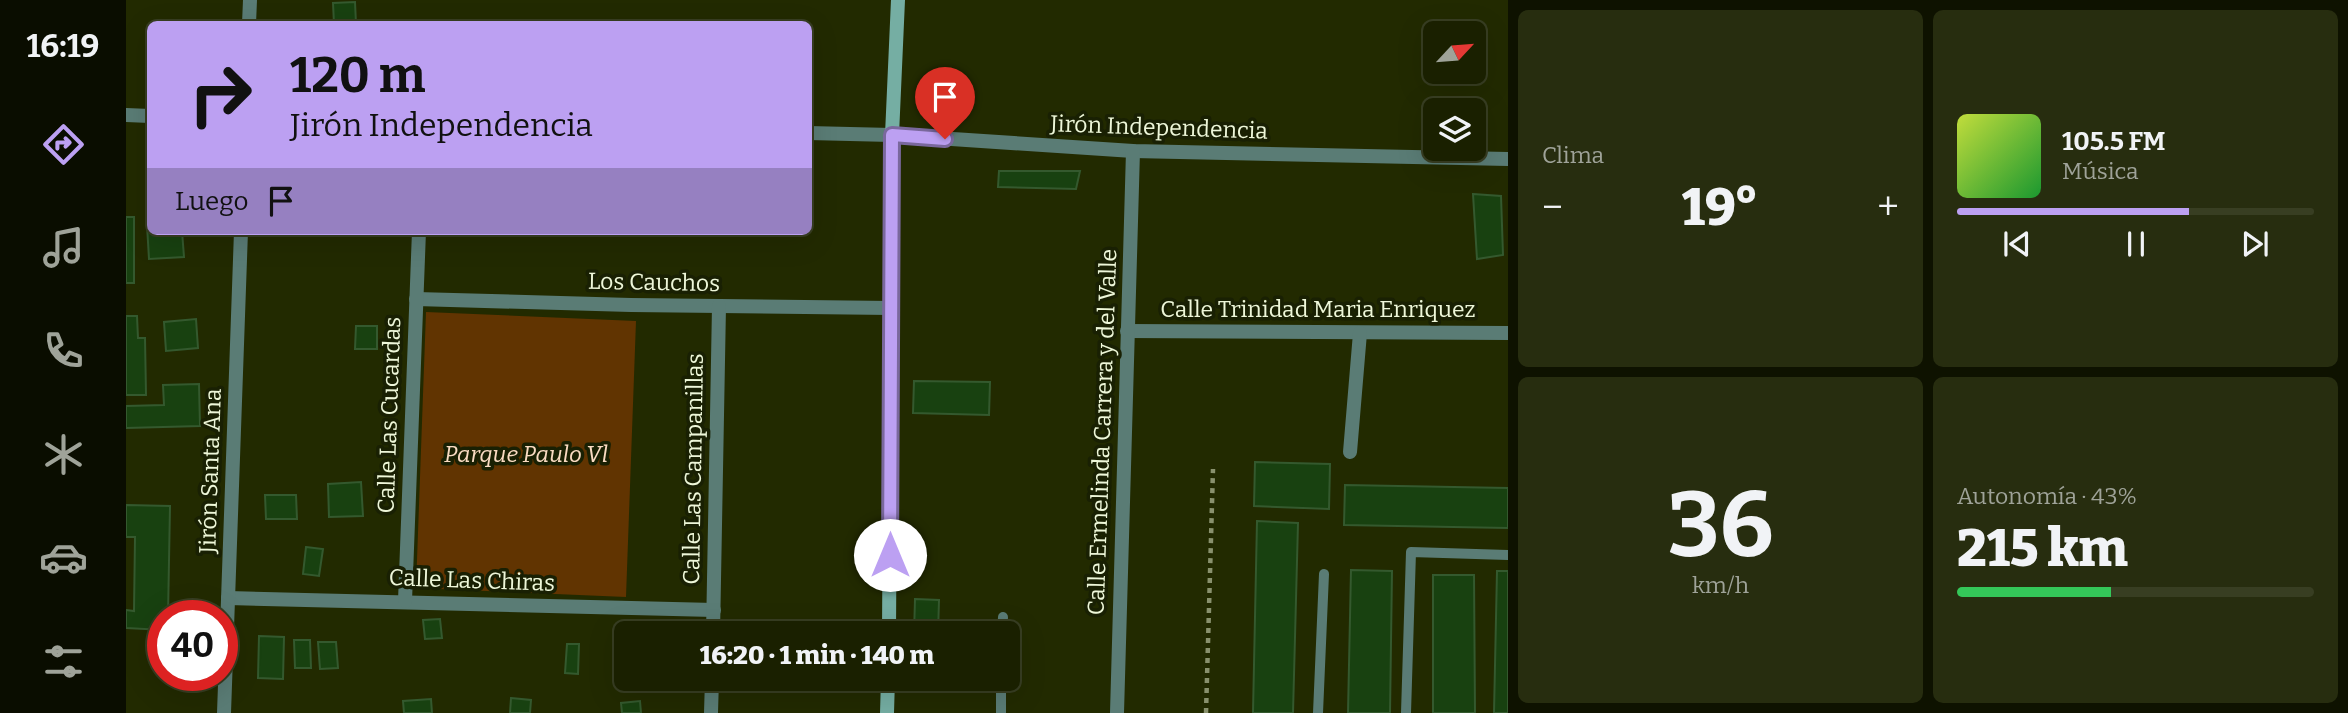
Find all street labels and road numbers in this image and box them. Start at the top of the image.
street label: Jirón Independencia [1049,109,1269,145]
street label: Calle Ermelinda Carrera y del Valle [1082,248,1122,616]
street label: Los Cauchos [588,267,720,297]
street label: Calle Trinidad Maria Enriquez [1160,295,1476,323]
street label: Calle Las Cucardas [372,316,406,514]
street label: Calle Las Campanillas [677,353,709,585]
street label: Jirón Santa Ana [193,388,227,555]
street label: Calle Las Chiras [388,563,556,597]

